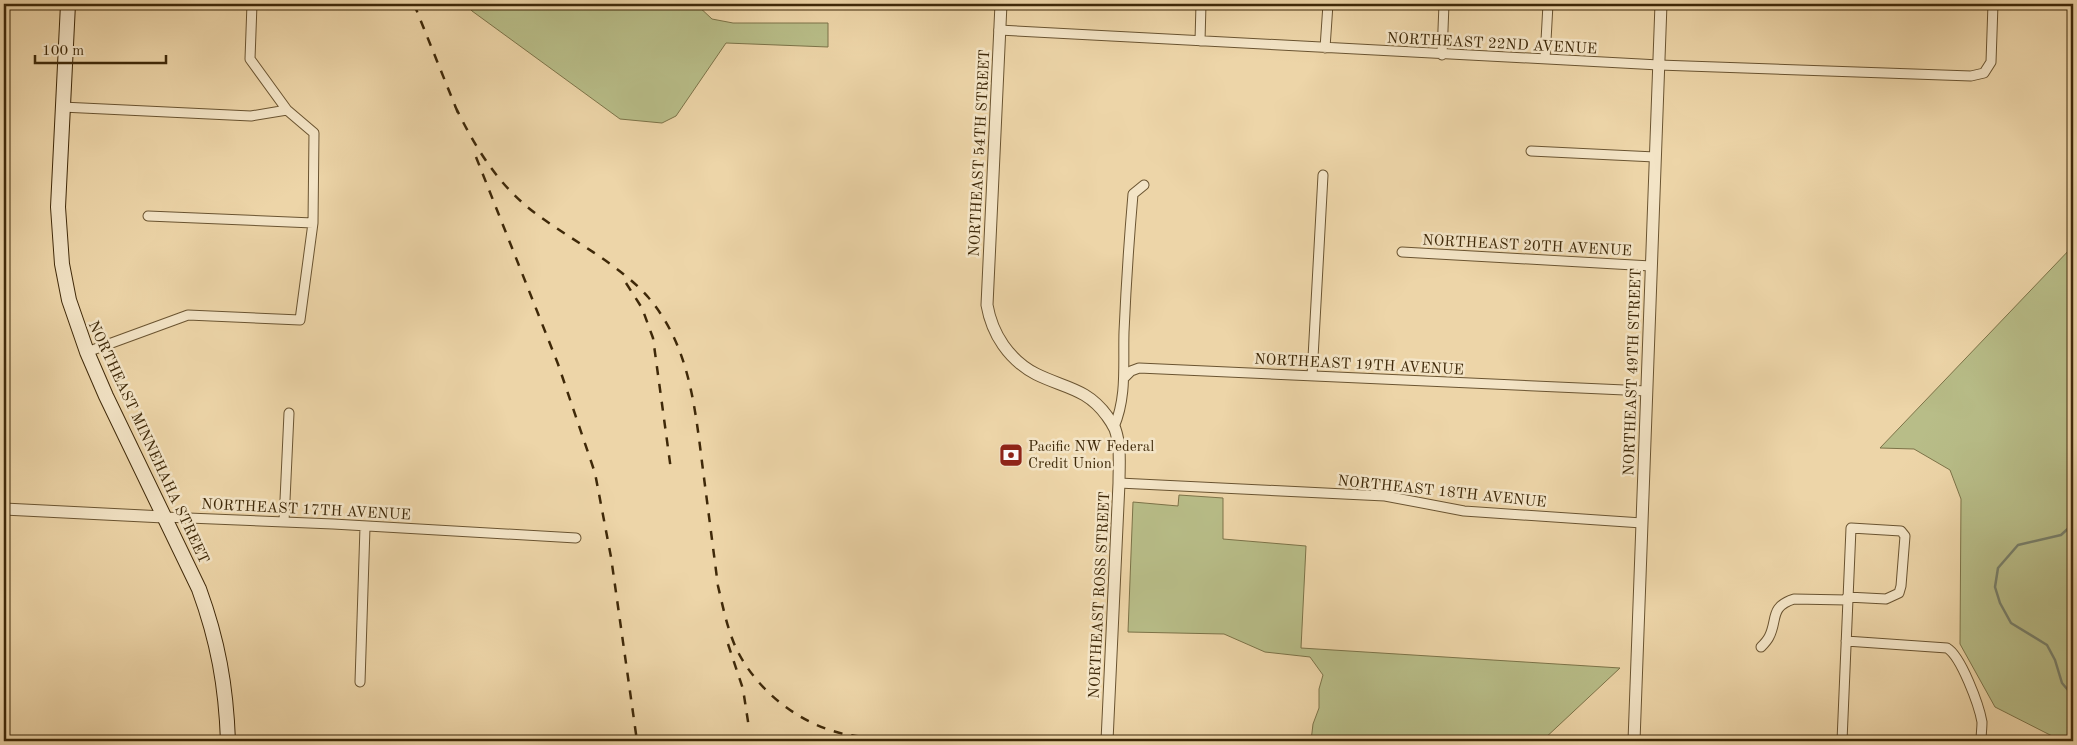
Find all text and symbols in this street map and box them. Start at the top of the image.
street label: NORTHEAST 22ND AVENUE [1386,31,1598,58]
scale bar [35,32,166,64]
text: 100 m [42,44,84,59]
street label: NORTHEAST 54TH STREET [968,49,993,257]
street label: NORTHEAST 20TH AVENUE [1422,234,1632,259]
street label: NORTHEAST 49TH STREET [1622,268,1645,476]
street label: NORTHEAST MINNEHAHA STREET [85,319,211,566]
street label: NORTHEAST 19TH AVENUE [1254,353,1464,378]
place label: Pacific NW Federal Credit Union [1028,440,1154,472]
bank icon: Pacific NW Federal Credit Union [998,442,1024,468]
street label: NORTHEAST 18TH AVENUE [1337,474,1547,511]
street label: NORTHEAST ROSS STREET [1088,491,1113,699]
street label: NORTHEAST 17TH AVENUE [201,498,411,523]

